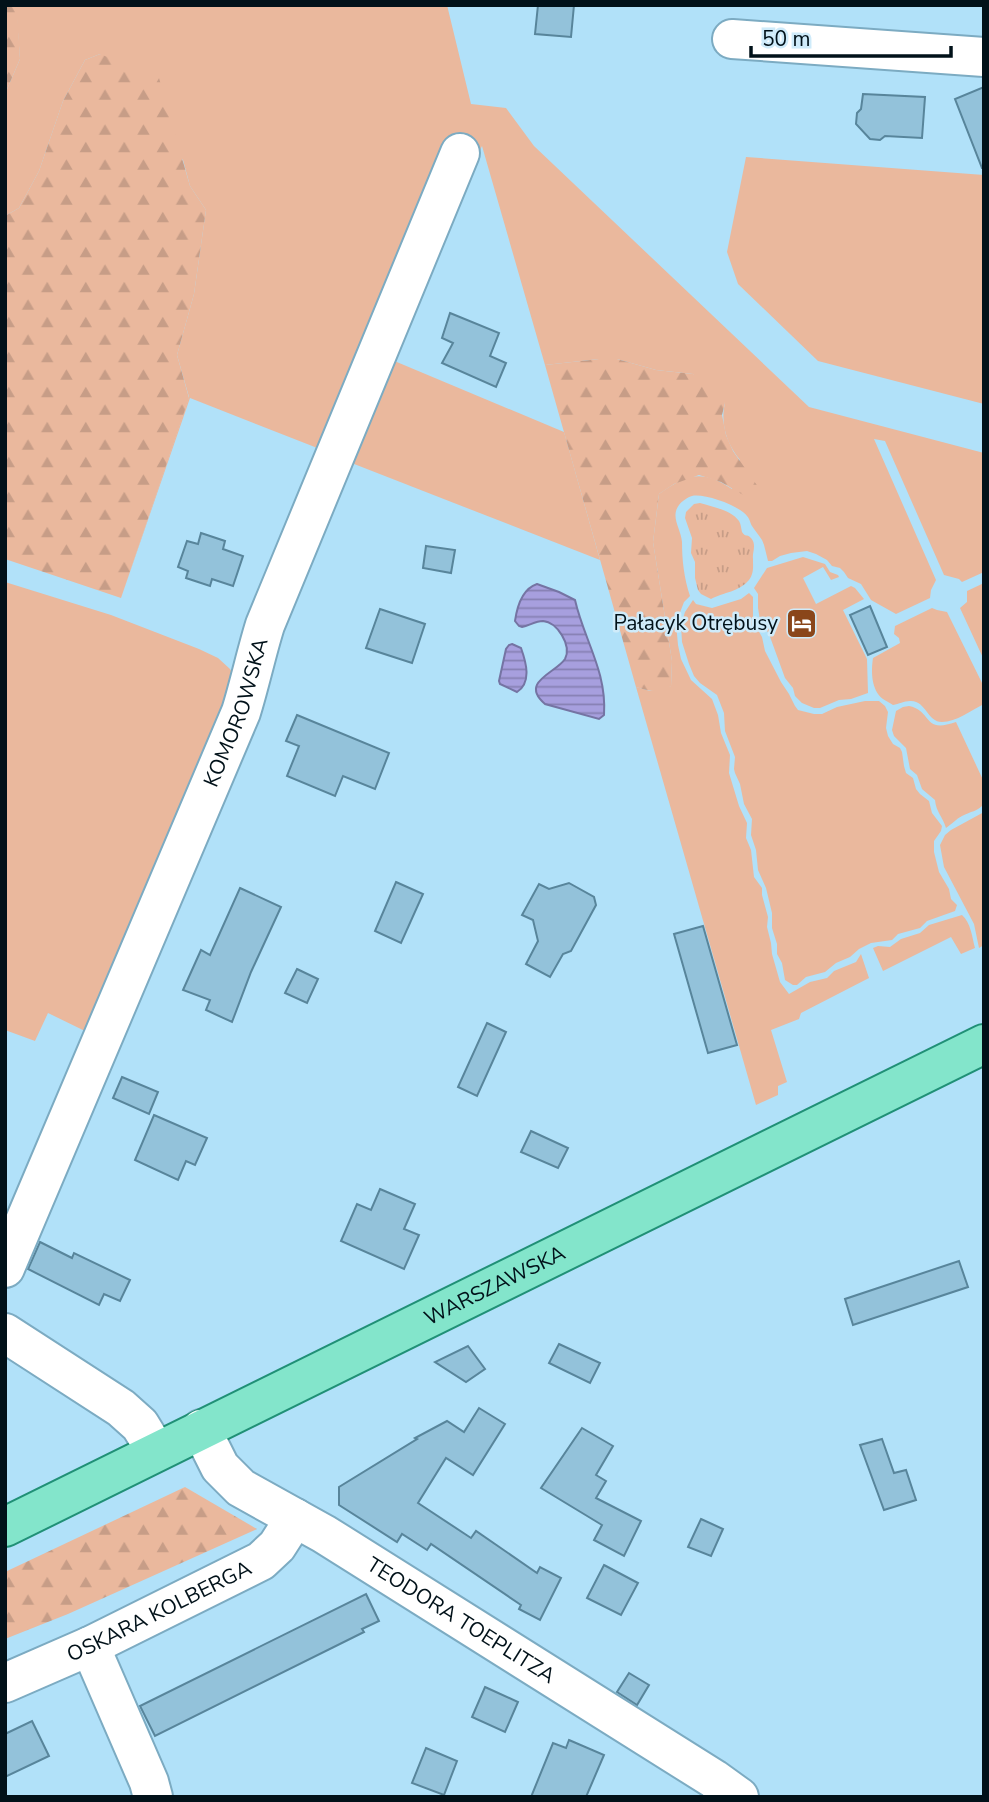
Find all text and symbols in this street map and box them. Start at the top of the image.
scale bar [751,14,950,58]
text: 50 m [762,25,811,53]
hotel icon: Pałacyk Otrębusy [784,606,818,640]
place label: Pałacyk Otrębusy [614,609,778,637]
street label: KOMOROWSKA [197,635,274,791]
street label: WARSZAWSKA [419,1239,570,1332]
street label: TEODORA TOEPLITZA [362,1550,561,1690]
street label: OSKARA KOLBERGA [62,1554,256,1668]

